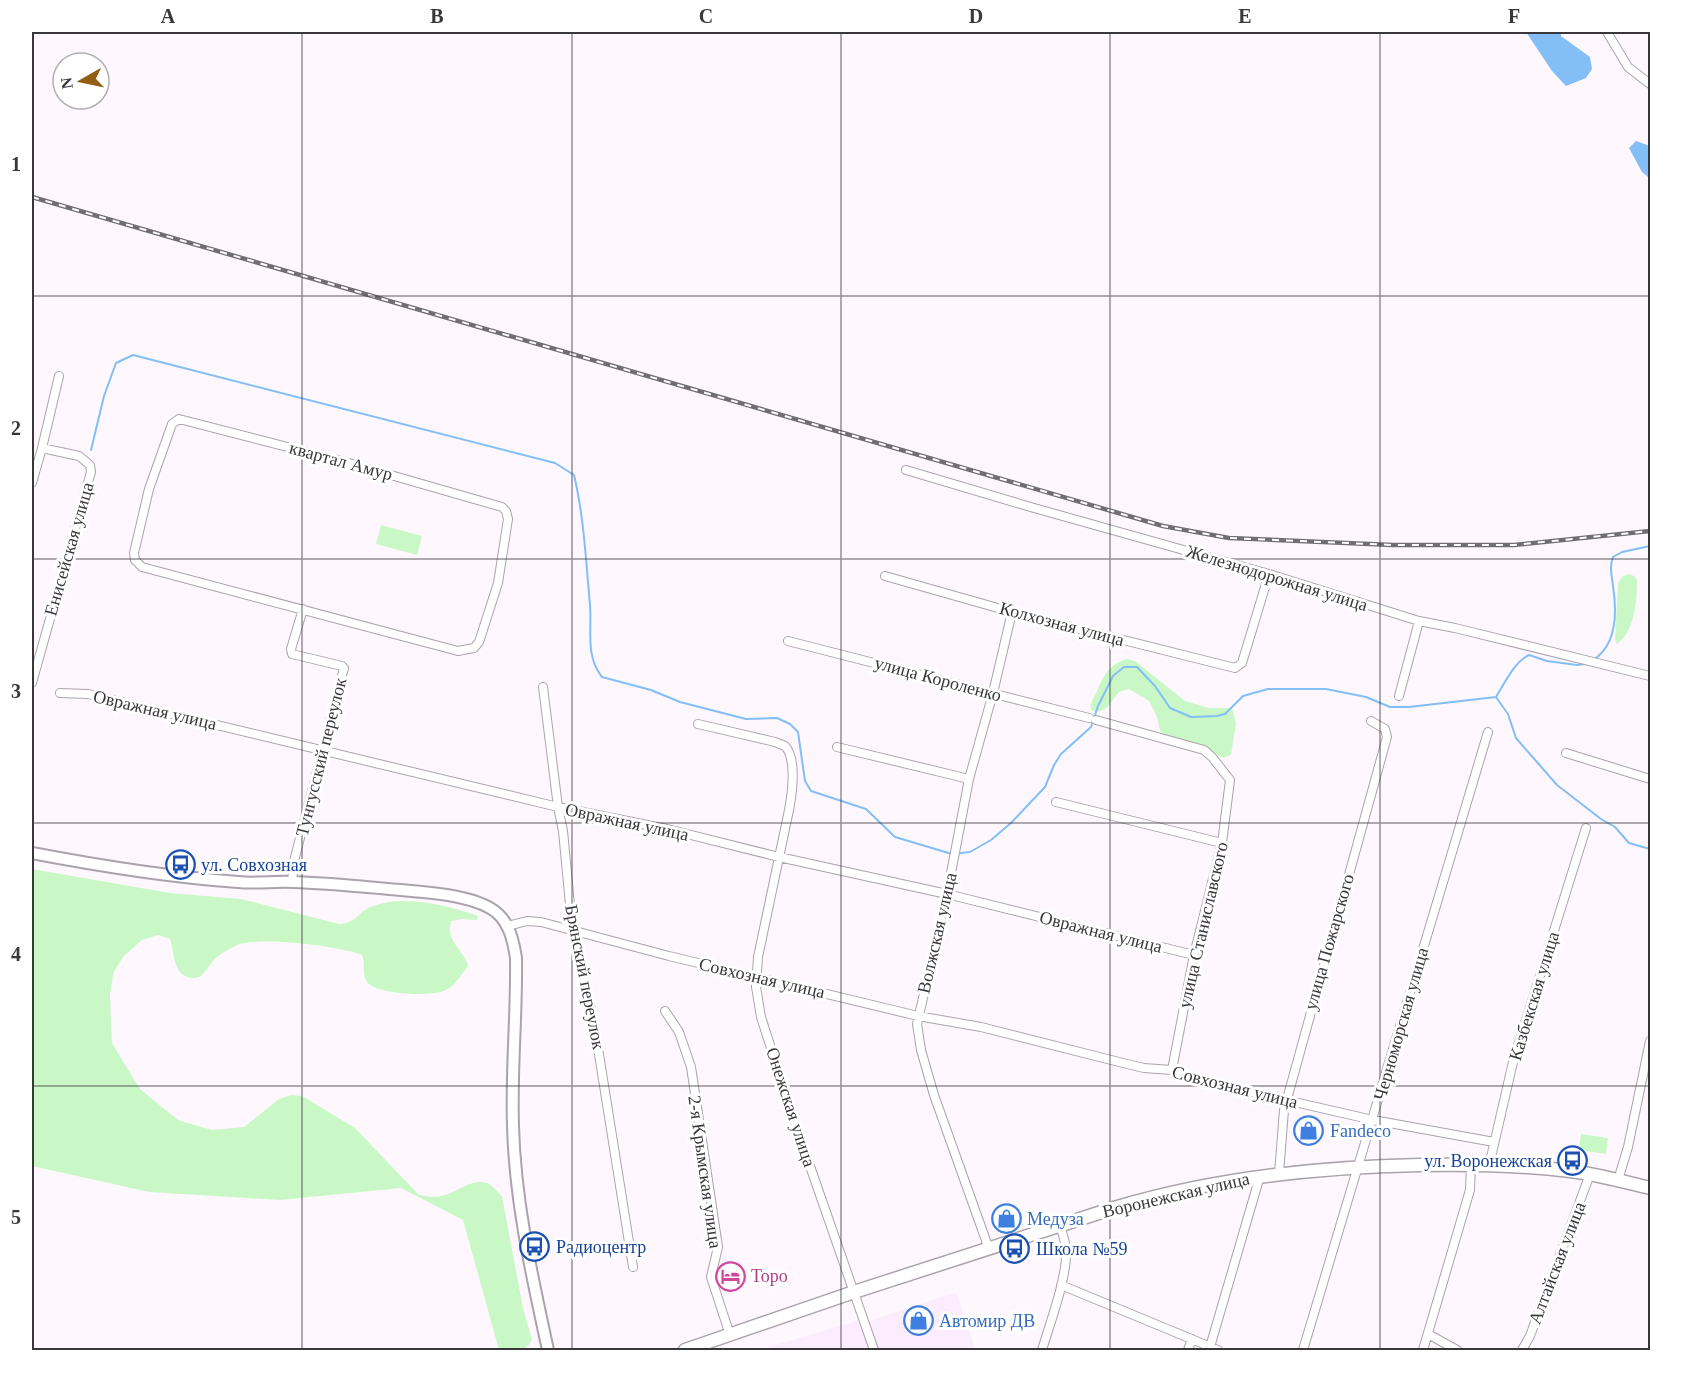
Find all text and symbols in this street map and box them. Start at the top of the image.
text: A [161,5,176,27]
text: B [430,5,444,27]
text: C [699,5,713,27]
text: D [969,5,983,27]
text: E [1238,5,1252,27]
text: F [1508,5,1520,27]
north arrow [51,51,111,111]
text: N [57,76,76,90]
text: 1 [11,153,21,175]
text: 2 [11,417,21,439]
street label: квартал Амур [287,438,395,484]
street label: Енисейская улица [40,480,98,618]
street label: Железнодорожная улица [1184,541,1370,615]
street label: Колхозная улица [998,598,1126,650]
street label: улица Короленко [872,652,1004,706]
street label: Тунгусский переулок [292,675,350,838]
text: 3 [11,680,21,702]
street label: Овражная улица [91,686,219,734]
street label: Овражная улица [563,799,691,845]
street label: улица Станиславского [1174,840,1232,1010]
bus stop icon: ул. Совхозная [164,849,196,881]
place label: ул. Совхозная [201,855,307,875]
street label: Волжская улица [913,871,961,995]
street label: улица Пожарского [1300,872,1358,1012]
street label: Брянский переулок [561,903,609,1051]
street label: Овражная улица [1038,907,1164,957]
street label: Казбекская улица [1505,929,1563,1063]
text: 4 [11,943,21,965]
street label: Черноморская улица [1370,945,1432,1103]
street label: Совхозная улица [697,954,827,1002]
street label: Онежская улица [762,1045,820,1169]
street label: Совхозная улица [1170,1062,1300,1112]
street label: 2-я Крымская улица [684,1094,726,1250]
shop icon: Fandeco [1293,1115,1325,1147]
place label: Fandeco [1330,1121,1391,1141]
bus stop icon: ул. Воронежская [1557,1145,1589,1177]
place label: ул. Воронежская [1424,1151,1552,1171]
street label: Воронежская улица [1100,1168,1252,1222]
street label: Алтайская улица [1524,1199,1590,1327]
shop icon: Медуза [990,1203,1022,1235]
text: 5 [11,1206,21,1228]
place label: Медуза [1027,1209,1084,1229]
bus stop icon: Радиоцентр [519,1231,551,1263]
bus stop icon: Школа №59 [999,1233,1031,1265]
place label: Радиоцентр [556,1237,646,1257]
place label: Школа №59 [1036,1239,1127,1259]
hotel icon: Торо [714,1260,746,1292]
place label: Торо [751,1266,788,1286]
shop icon: Автомир ДВ [902,1305,934,1337]
place label: Автомир ДВ [939,1311,1035,1331]

